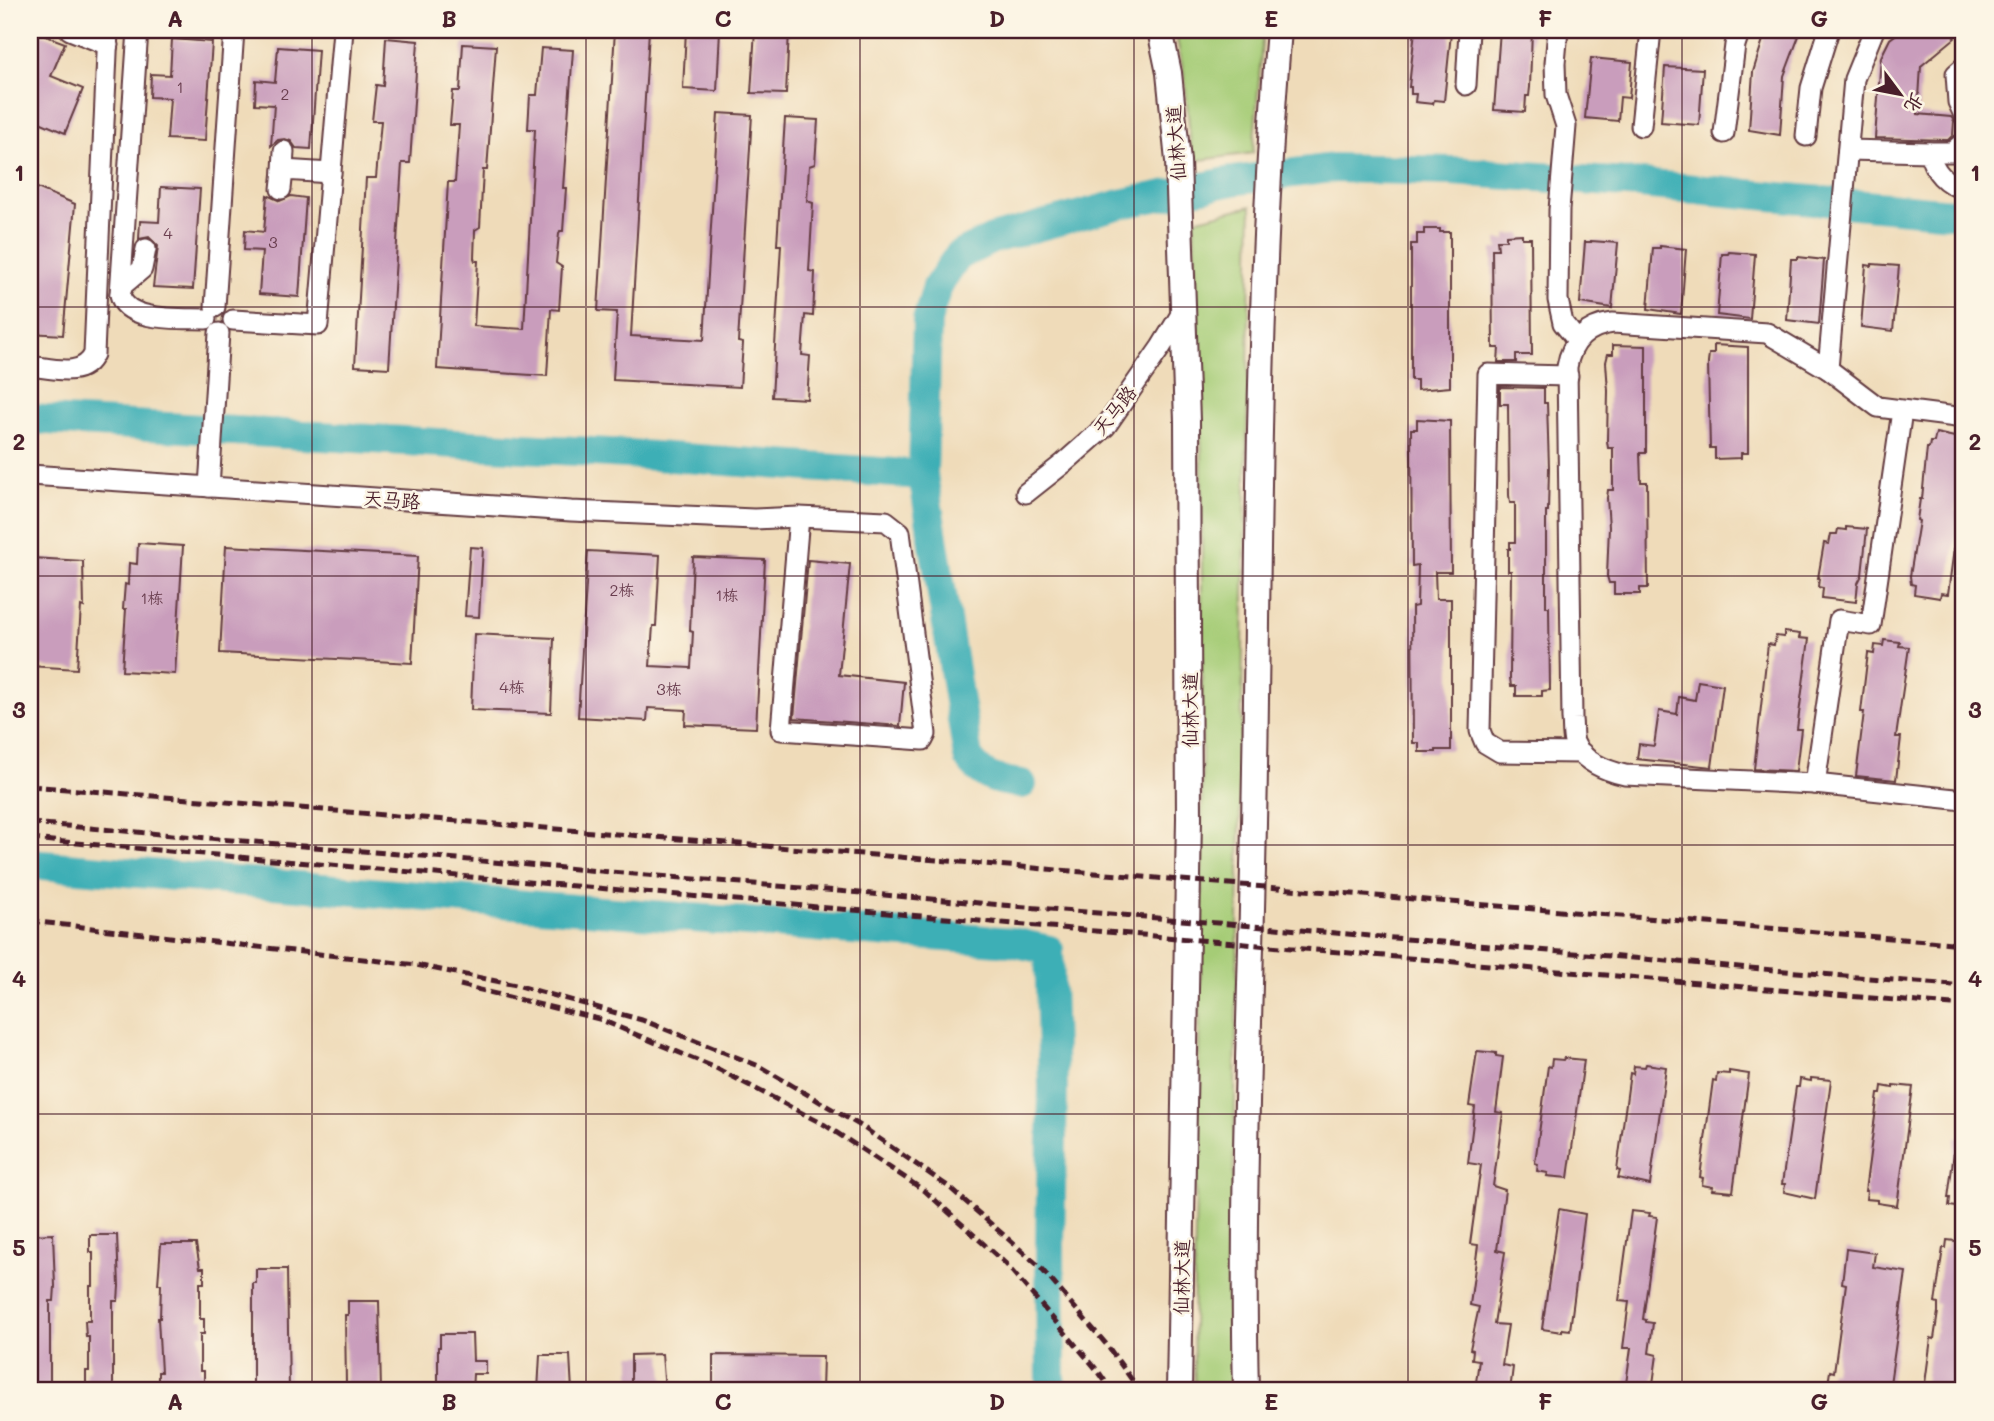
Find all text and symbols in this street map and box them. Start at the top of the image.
text: A [167,3,183,33]
text: B [441,3,457,33]
text: C [714,3,732,33]
text: D [989,3,1005,33]
text: E [1264,3,1278,33]
text: F [1538,3,1552,33]
text: G [1810,3,1828,33]
north arrow [1864,60,1934,130]
house number: 1 [176,76,184,97]
house number: 2 [281,83,289,104]
text: 北 [1899,89,1930,118]
street label: 仙林大道 [1160,104,1190,182]
text: 1 [14,157,24,187]
text: 1 [1970,157,1980,187]
house number: 4 [163,222,173,243]
house number: 3 [268,231,278,252]
street label: 天马路 [1086,380,1142,440]
text: 2 [13,426,25,456]
text: 2 [1969,426,1981,456]
street label: 天马路 [363,485,421,513]
house number: 2栋 [610,579,634,600]
house number: 1栋 [715,584,739,605]
house number: 1栋 [140,587,164,608]
street label: 仙林大道 [1177,672,1202,748]
house number: 4栋 [499,676,525,697]
house number: 3栋 [656,678,682,699]
text: 3 [12,694,26,724]
text: 3 [1968,694,1982,724]
text: 4 [12,963,26,993]
text: 4 [1968,963,1982,993]
text: 5 [12,1232,26,1262]
text: 5 [1968,1232,1982,1262]
street label: 仙林大道 [1168,1239,1194,1315]
text: A [167,1386,183,1416]
text: B [441,1386,457,1416]
text: C [714,1386,732,1416]
text: D [989,1386,1005,1416]
text: E [1264,1386,1278,1416]
text: F [1538,1386,1552,1416]
text: G [1810,1386,1828,1416]

